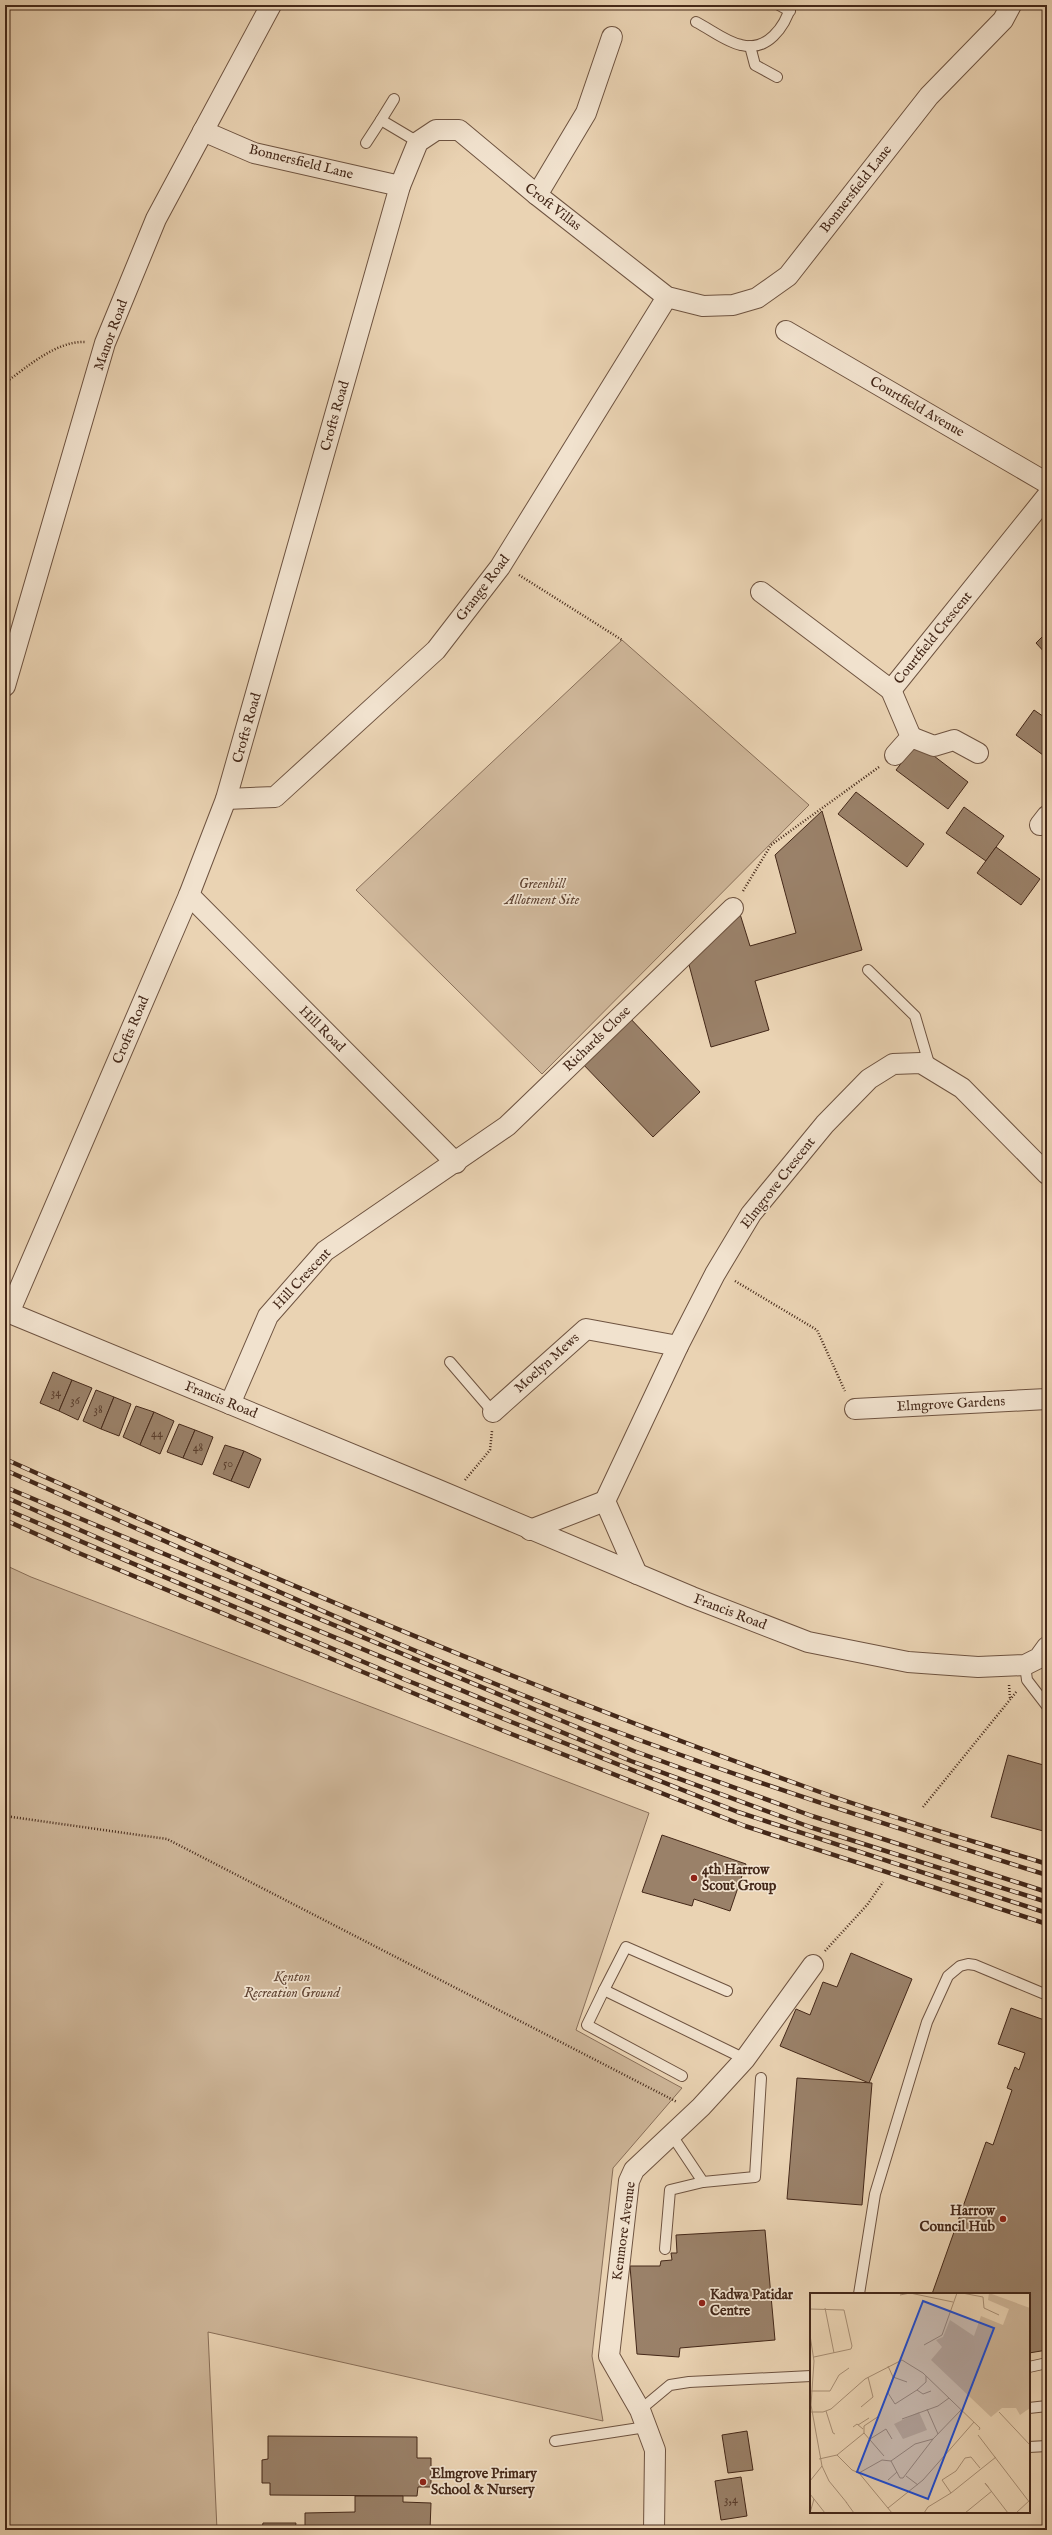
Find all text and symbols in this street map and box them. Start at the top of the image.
street label: Bonnersfield Lane [247,140,356,184]
street label: Bonnersfield Lane [816,141,896,237]
street label: Croft Villas [521,179,585,235]
street label: Manor Road [90,297,132,373]
street label: Courtfield Avenue [866,373,968,442]
street label: Crofts Road [316,378,354,453]
street label: Grange Road [452,551,514,625]
street label: Courtfield Crescent [890,588,976,688]
street label: Crofts Road [228,690,266,765]
park label: Greenhill Allotment Site [503,875,580,909]
street label: Crofts Road [109,993,154,1067]
street label: Hill Road [295,1002,349,1056]
street label: Richards Close [559,1002,635,1076]
street label: Elmgrove Crescent [737,1133,819,1232]
street label: Hill Crescent [269,1244,335,1314]
street label: Moelyn Mews [511,1329,583,1397]
street label: Francis Road [182,1377,260,1423]
house number: 34 [51,1385,61,1400]
street label: Elmgrove Gardens [896,1392,1006,1416]
house number: 36 [70,1393,81,1408]
house number: 38 [93,1402,103,1417]
house number: 44 [151,1426,163,1441]
house number: 48 [193,1440,204,1455]
house number: 50 [223,1456,233,1471]
street label: Francis Road [691,1590,770,1634]
place label: 4th Harrow Scout Group [702,1861,777,1895]
marker: 4th Harrow Scout Group [689,1873,699,1883]
park label: Kenton Recreation Ground [244,1968,341,2002]
street label: Kenmore Avenue [608,2180,640,2282]
place label: Harrow Council Hub [920,2202,996,2236]
marker: Harrow Council Hub [998,2214,1008,2224]
place label: Kadwa Patidar Centre [710,2286,794,2320]
inset map [810,2293,1030,2513]
marker: Kadwa Patidar Centre [697,2298,707,2308]
place label: Elmgrove Primary School & Nursery [431,2465,538,2499]
marker: Elmgrove Primary School & Nursery [418,2477,428,2487]
house number: 3,4 [724,2492,738,2507]

